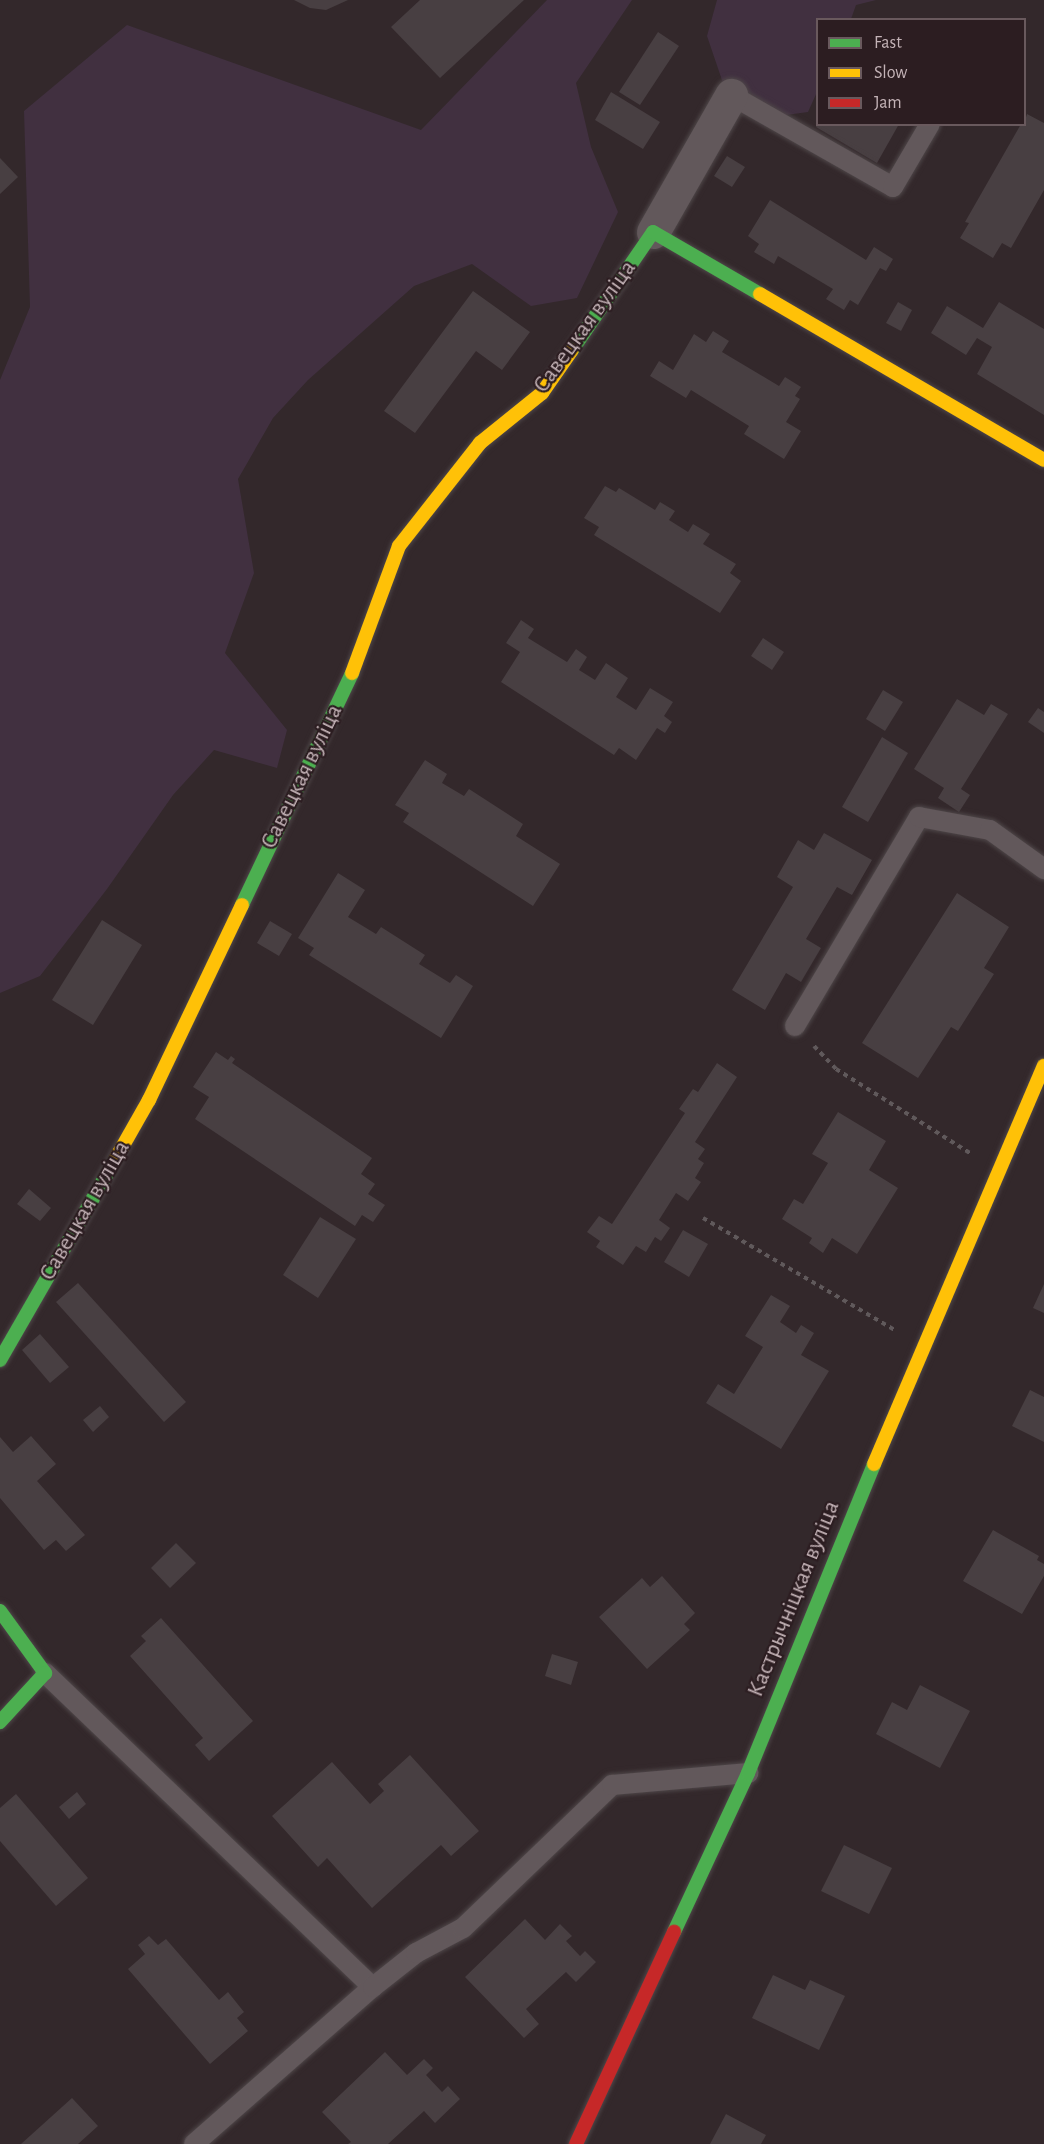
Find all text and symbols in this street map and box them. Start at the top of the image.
legend [816,18,1026,126]
text: Fast [874,34,902,52]
text: Slow [874,64,907,82]
text: Jam [874,94,902,112]
street label: Савецкая вуліца [527,255,643,399]
street label: Савецкая вуліца [255,700,349,854]
street label: Савецкая вуліца [33,1136,137,1286]
street label: Кастрычніцкая вуліца [741,1497,847,1701]

